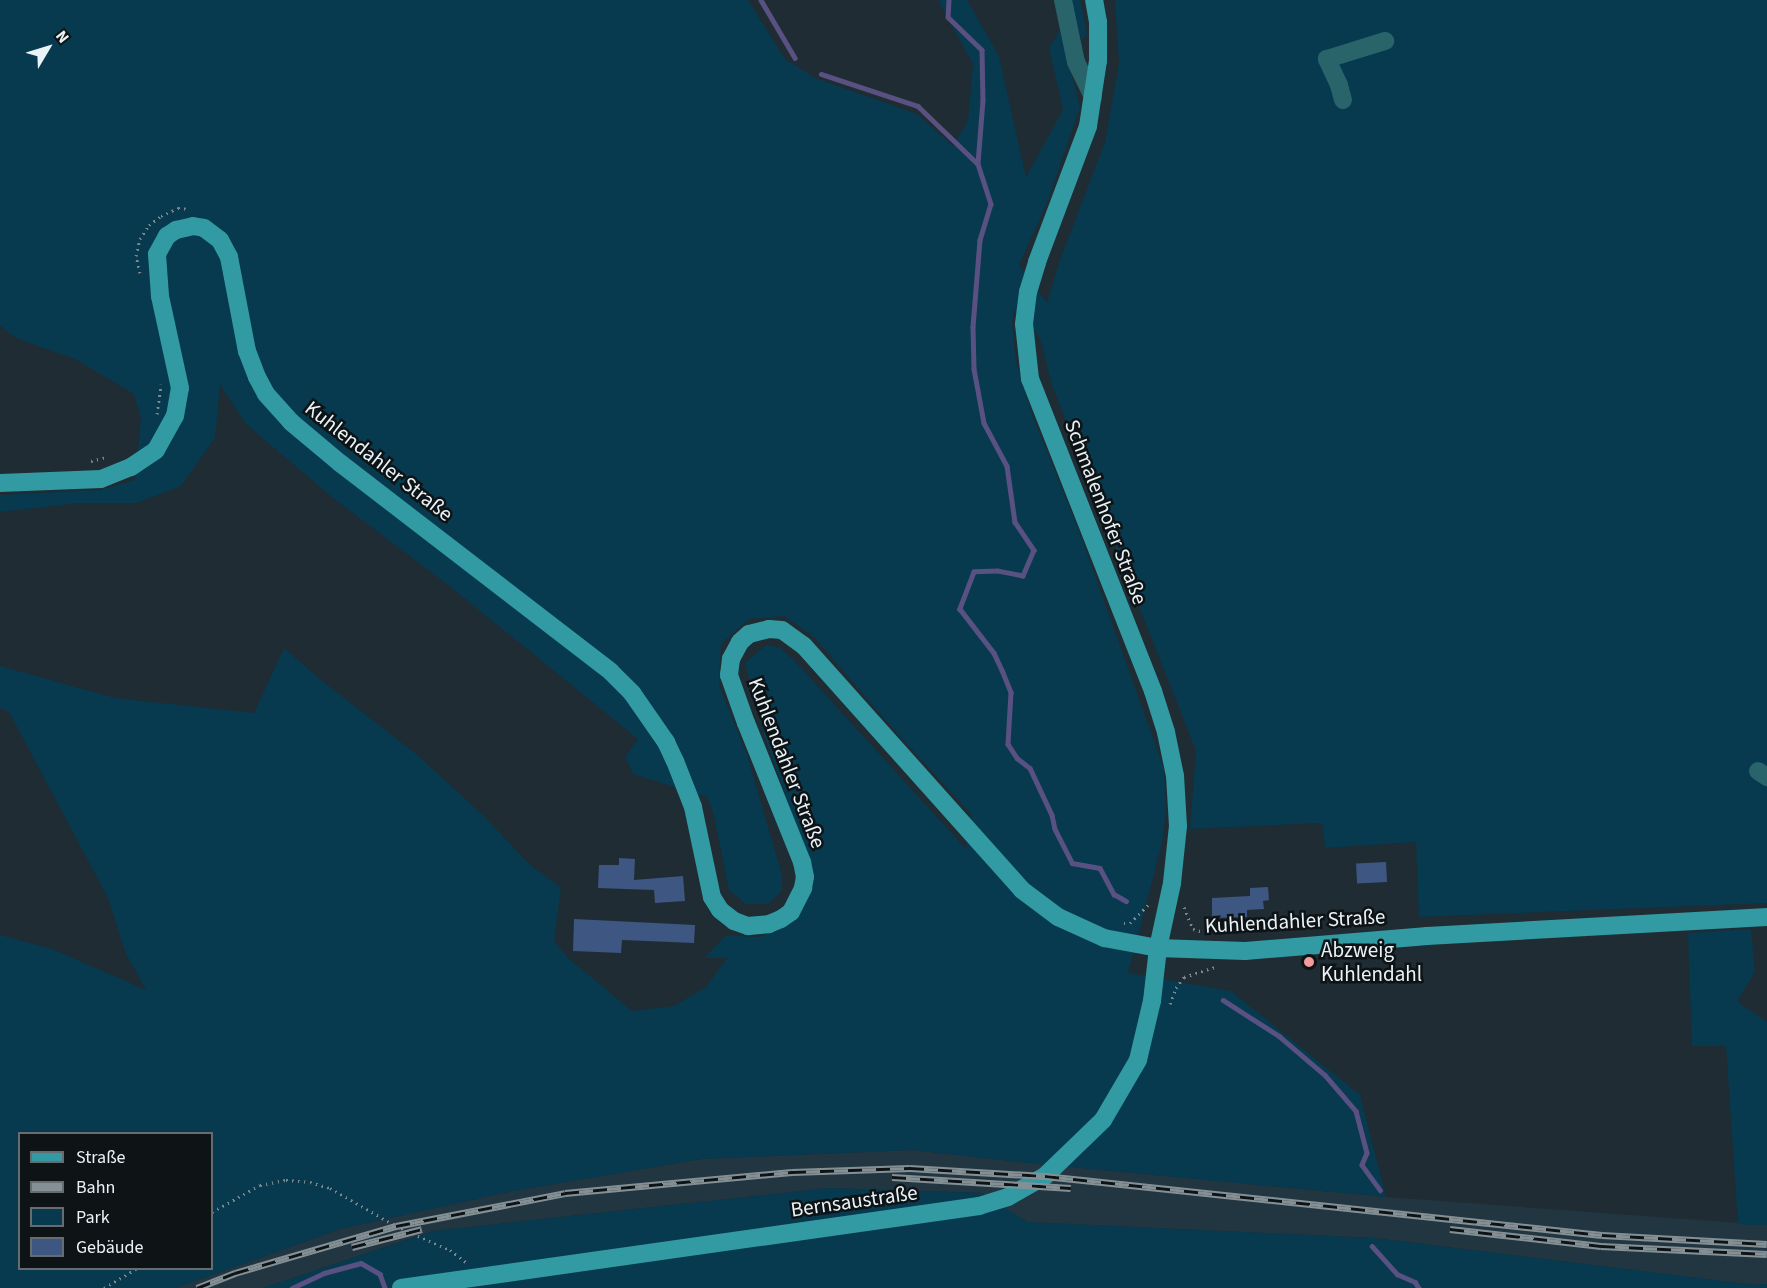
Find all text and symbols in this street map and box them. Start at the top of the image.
north arrow [18,18,78,78]
text: N [50,26,74,48]
street label: Kuhlendahler Straße [300,395,458,527]
street label: Schmalenhofer Straße [1059,416,1153,608]
street label: Kuhlendahler Straße [743,674,831,852]
street label: Kuhlendahler Straße [1204,904,1386,938]
place label: Abzweig Kuhlendahl [1321,937,1422,987]
marker: Abzweig Kuhlendahl [1302,955,1316,969]
legend [18,1132,213,1270]
text: Straße [76,1145,125,1170]
text: Bahn [76,1175,115,1200]
street label: Bernsaustraße [789,1180,919,1222]
text: Park [76,1205,110,1230]
text: Gebäude [76,1235,144,1260]

